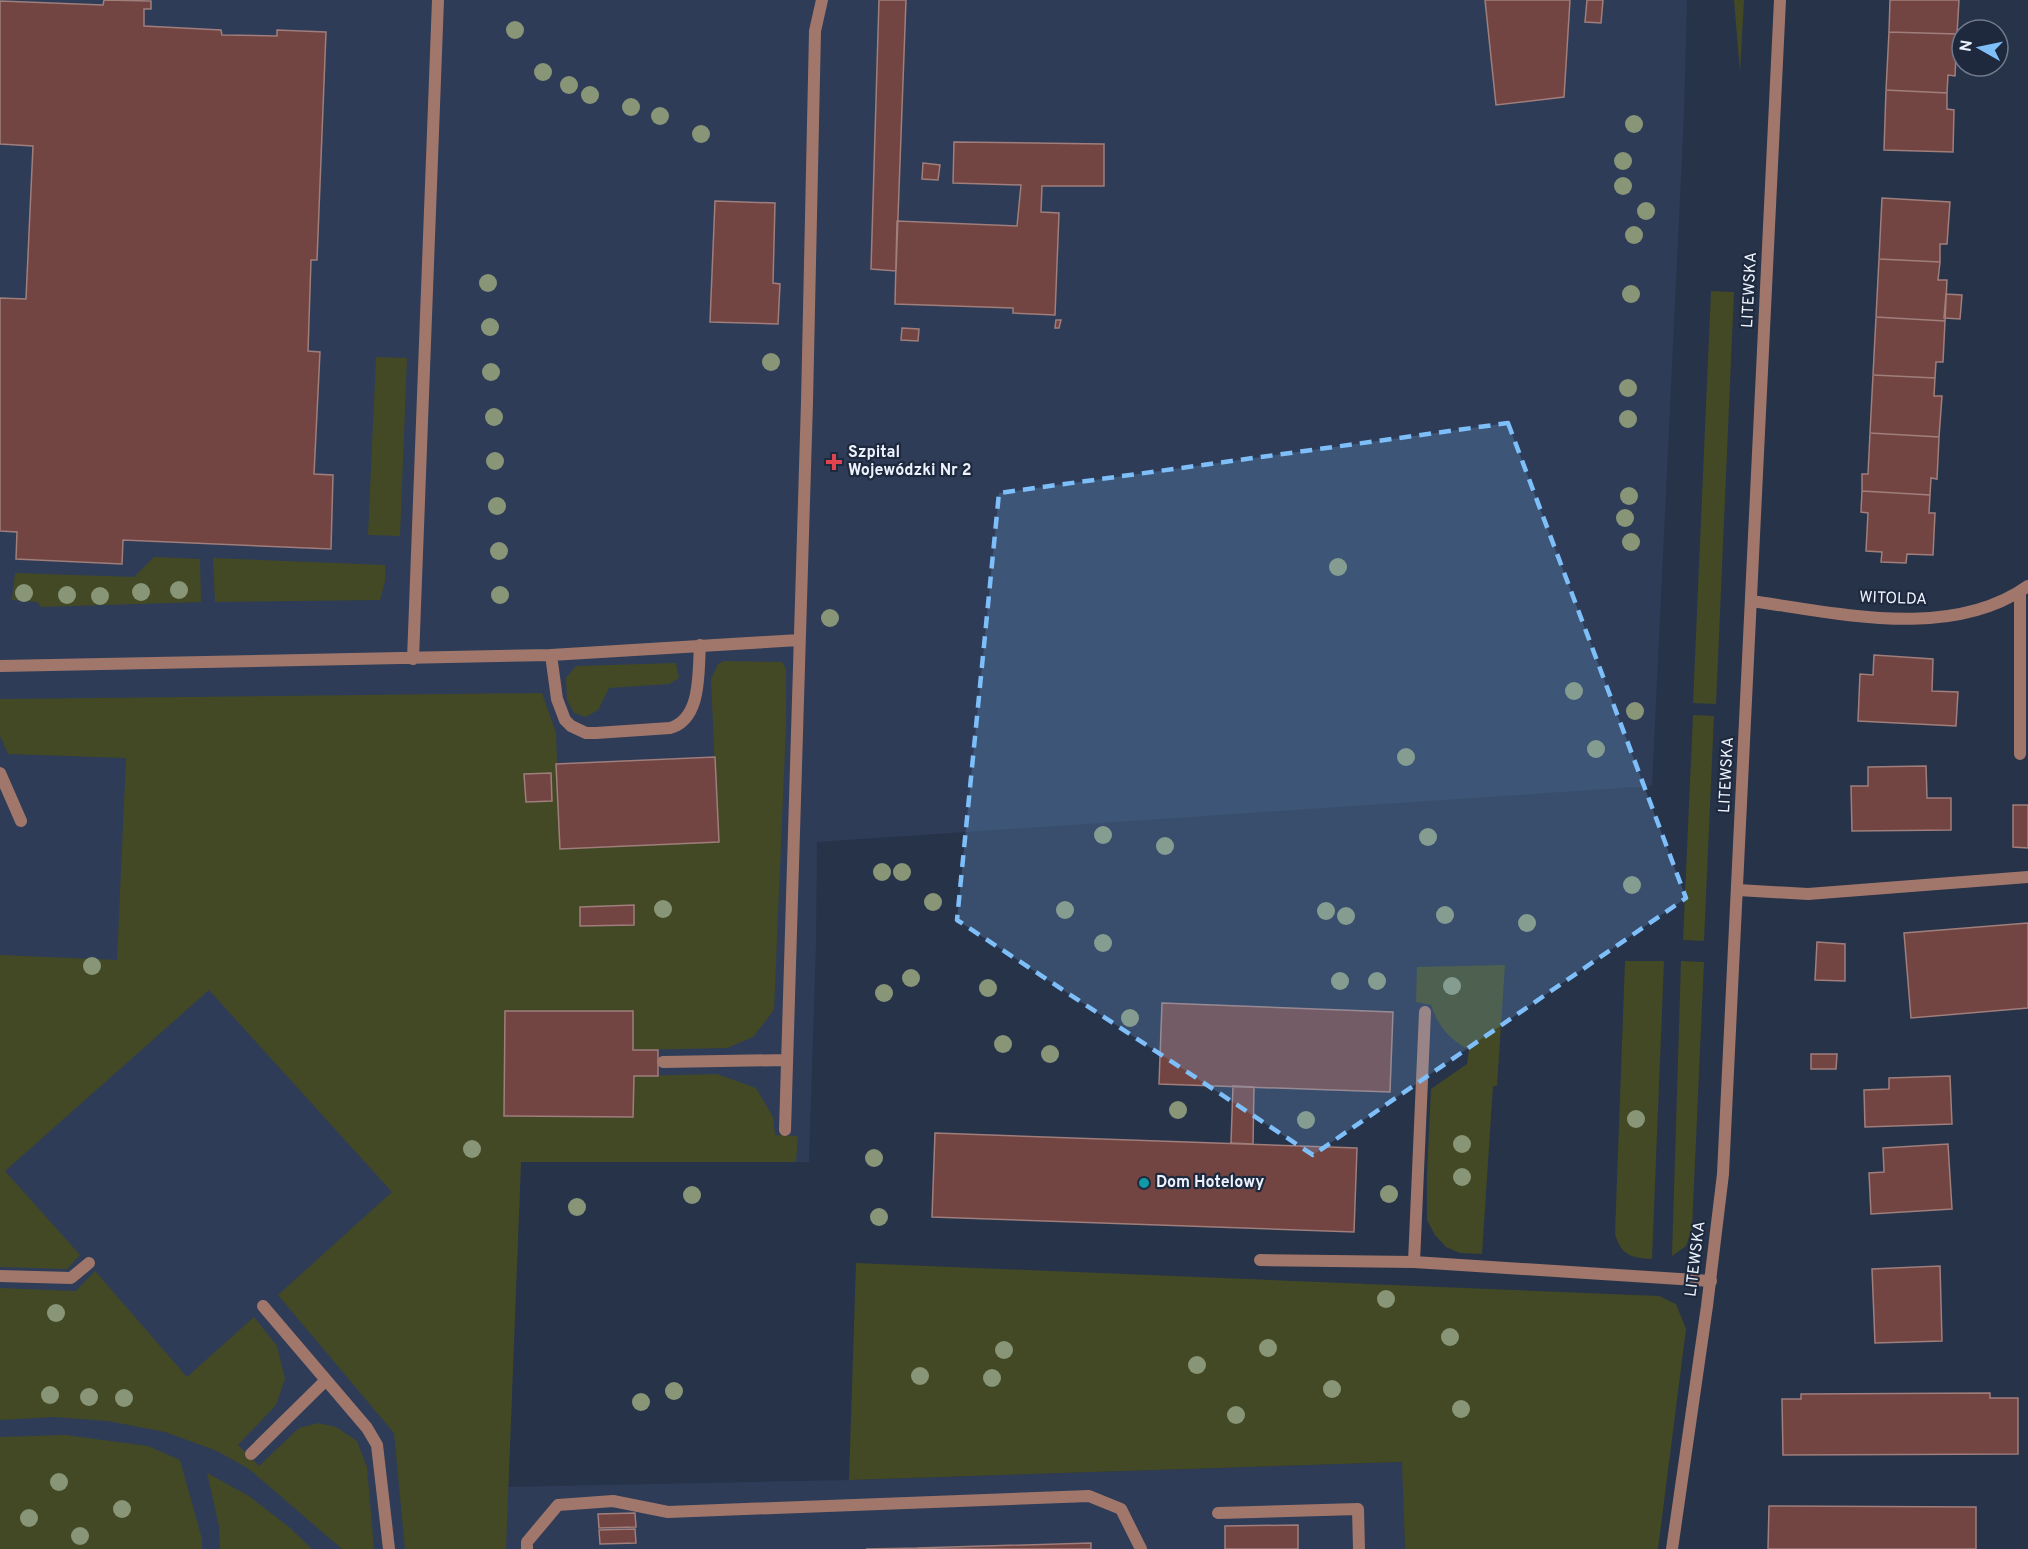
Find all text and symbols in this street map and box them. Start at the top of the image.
north arrow [1950,18,2010,78]
text: N [1956,39,1978,53]
street label: LITEWSKA [1738,251,1762,329]
place label: Szpital Wojewódzki Nr 2 [848,443,972,481]
marker: Szpital Wojewódzki Nr 2 [825,453,843,471]
street label: WITOLDA [1859,588,1927,610]
street label: LITEWSKA [1715,736,1739,814]
place label: Dom Hotelowy [1156,1173,1264,1193]
marker: Dom Hotelowy [1137,1176,1151,1190]
street label: LITEWSKA [1681,1220,1711,1298]

